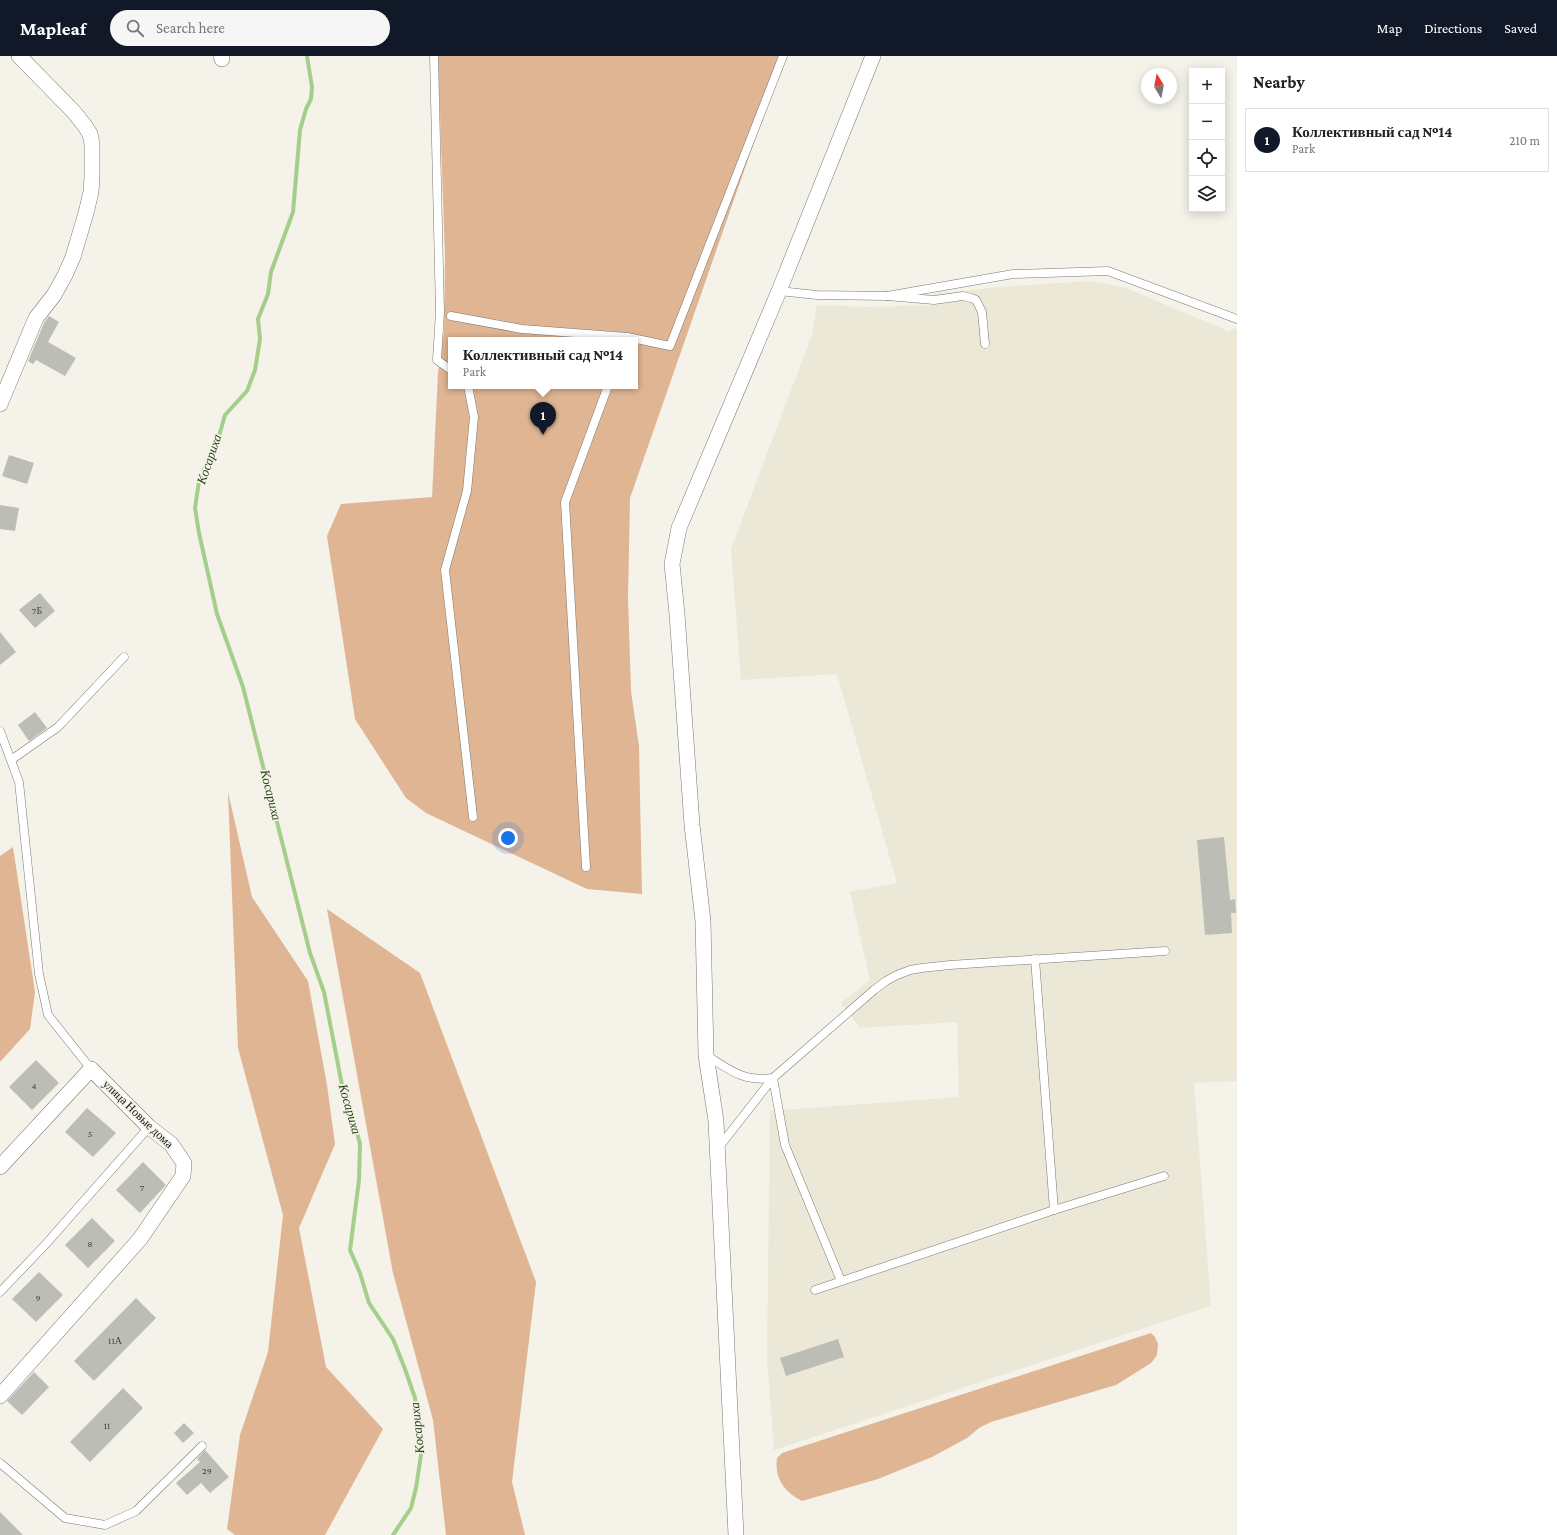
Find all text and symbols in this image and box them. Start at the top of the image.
search box [110,10,390,46]
icon: search [124,17,146,39]
text: Mapleaf [20,18,86,39]
text: Search here [156,20,225,36]
text: Map [1377,20,1402,36]
text: Directions [1424,20,1482,36]
text: Saved [1504,20,1537,36]
north arrow [1141,68,1177,104]
map controls [1189,68,1225,212]
button: + [1189,68,1225,104]
text: Nearby [1253,73,1305,92]
button: − [1189,104,1225,140]
text: Коллективный сад №14 [1292,124,1452,140]
text: 1 [1265,133,1269,148]
text: 210 m [1509,133,1540,148]
button: locate [1189,140,1225,176]
text: Park [1292,141,1315,156]
button: layers [1189,176,1225,212]
popup [448,337,638,389]
text: Коллективный сад №14 [463,347,623,363]
text: Park [463,364,486,379]
pin: 1 [530,402,556,435]
water label: Косариха [193,432,225,487]
house number: 7Б [32,605,42,616]
water label: Косариха [257,767,285,822]
your location [498,828,518,848]
street label: улица Новые дома [100,1077,177,1152]
house number: 4 [31,1080,37,1091]
water label: Косариха [335,1081,364,1136]
house number: 5 [88,1128,93,1139]
house number: 7 [140,1182,145,1193]
house number: 8 [87,1238,93,1249]
house number: 9 [35,1292,41,1303]
house number: 11А [108,1335,123,1346]
water label: Косариха [407,1401,427,1455]
house number: 11 [104,1420,110,1431]
house number: 29 [202,1465,212,1476]

